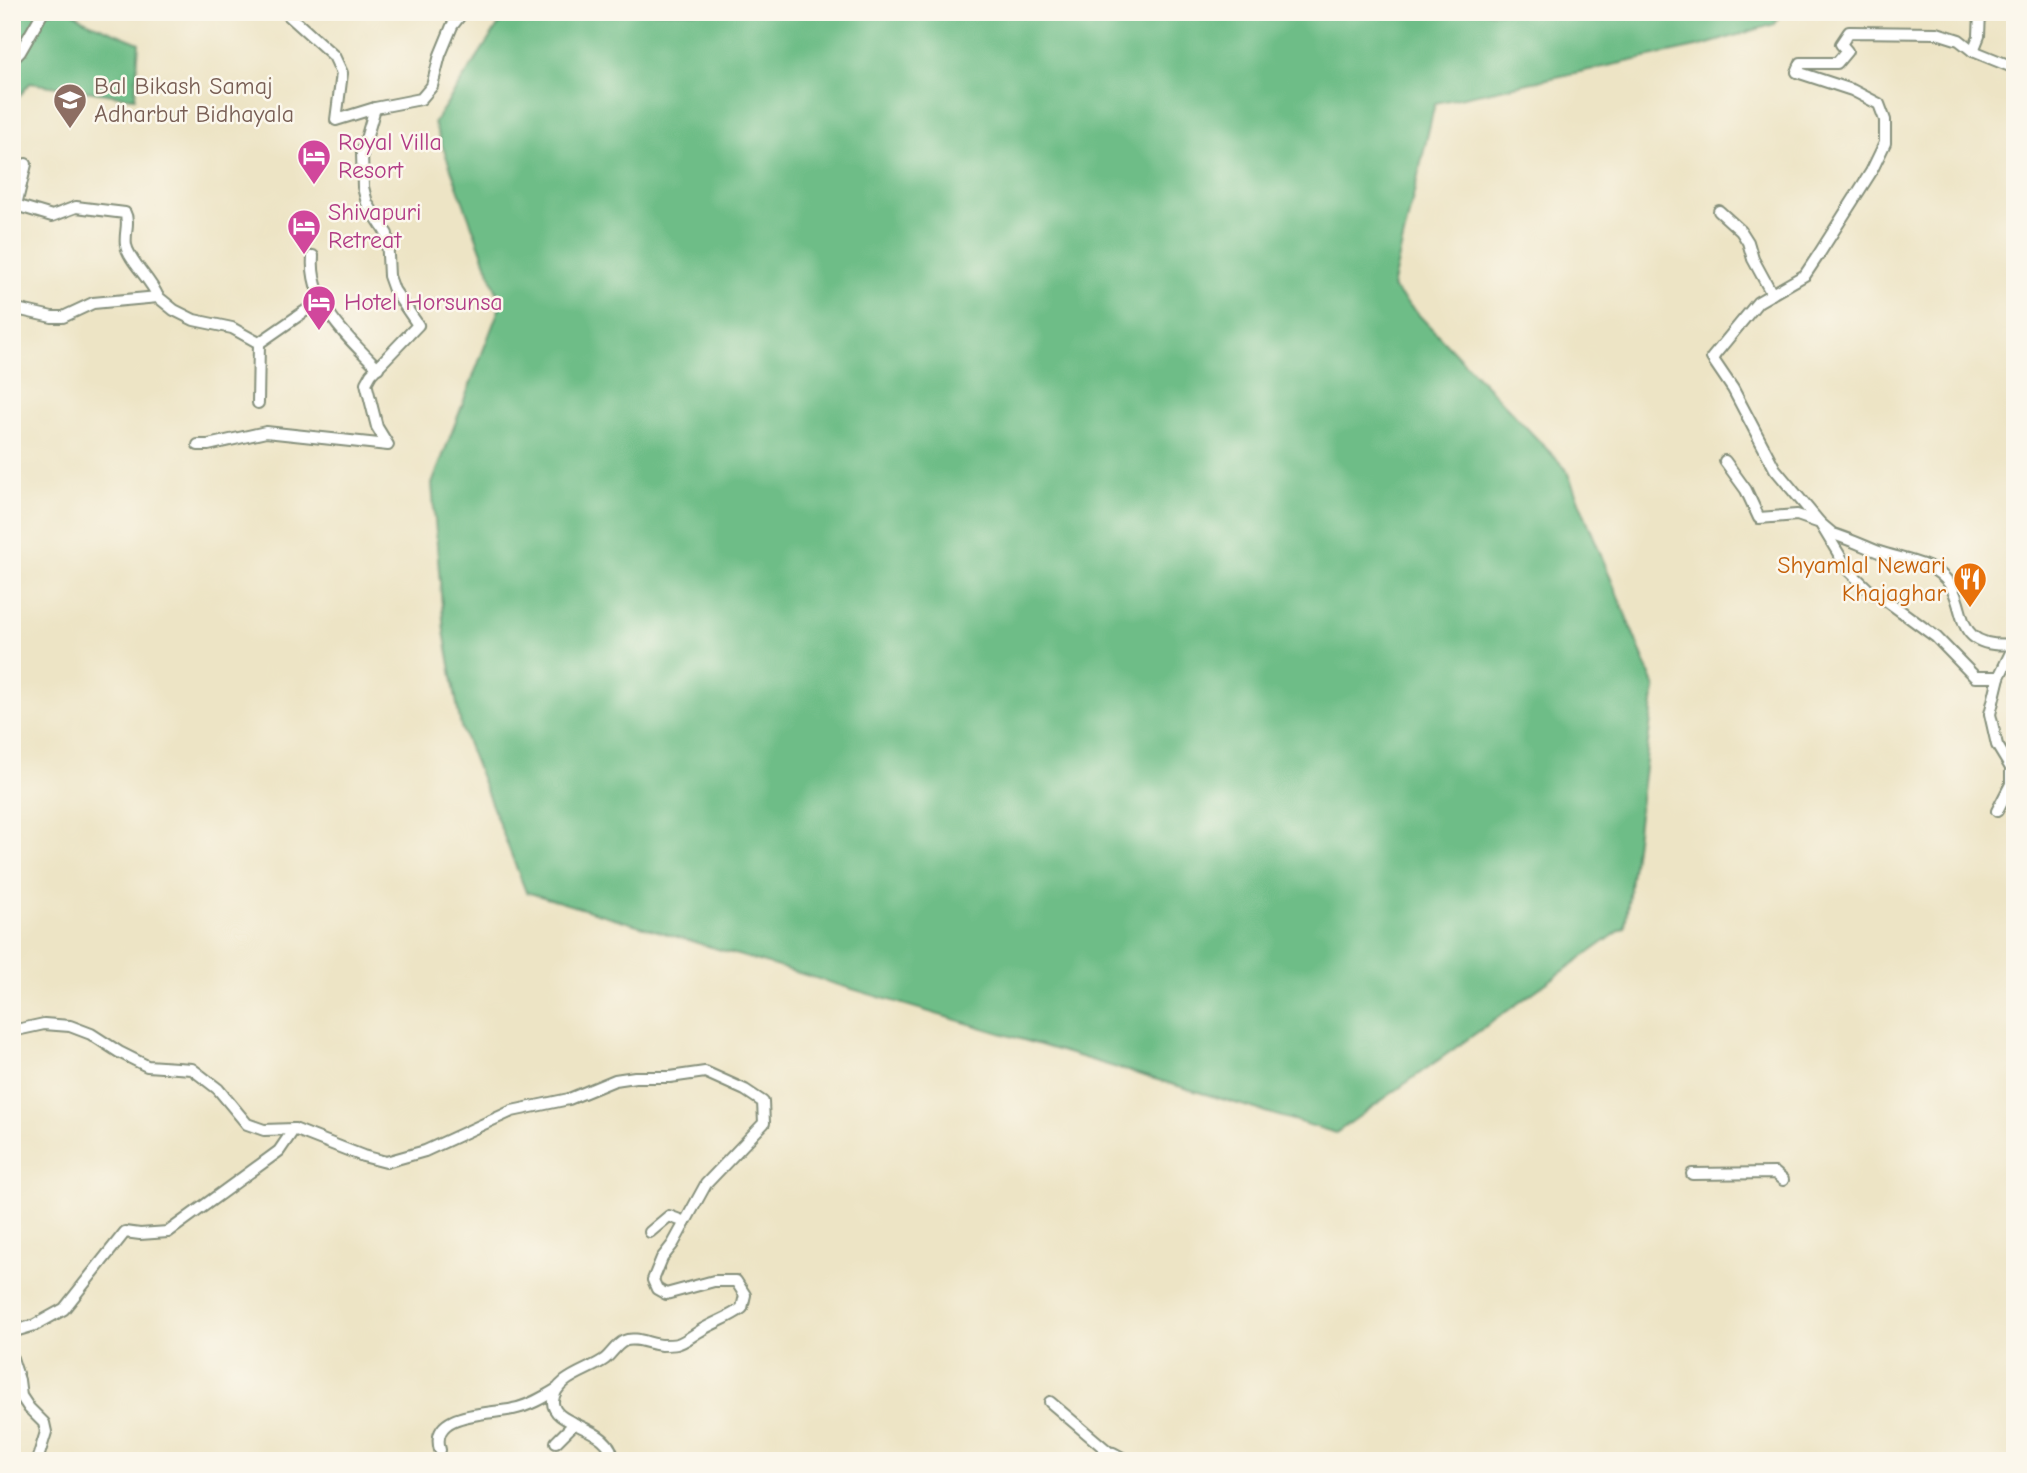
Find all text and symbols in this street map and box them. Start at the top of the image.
place label: Bal Bikash Samaj Adharbut Bidhayala [94,72,294,128]
school or university icon: Bal Bikash Samaj Adharbut Bidhayala [51,81,89,130]
place label: Royal Villa Resort [338,128,442,184]
hotel icon: Royal Villa Resort [295,137,333,186]
place label: Shivapuri Retreat [328,198,421,254]
hotel icon: Shivapuri Retreat [285,207,323,256]
hotel icon: Hotel Horsunsa [300,283,338,332]
place label: Hotel Horsunsa [344,288,503,316]
place label: Shyamlal Newari Khajaghar [1777,551,1946,607]
restaurant icon: Shyamlal Newari Khajaghar [1951,560,1989,609]

